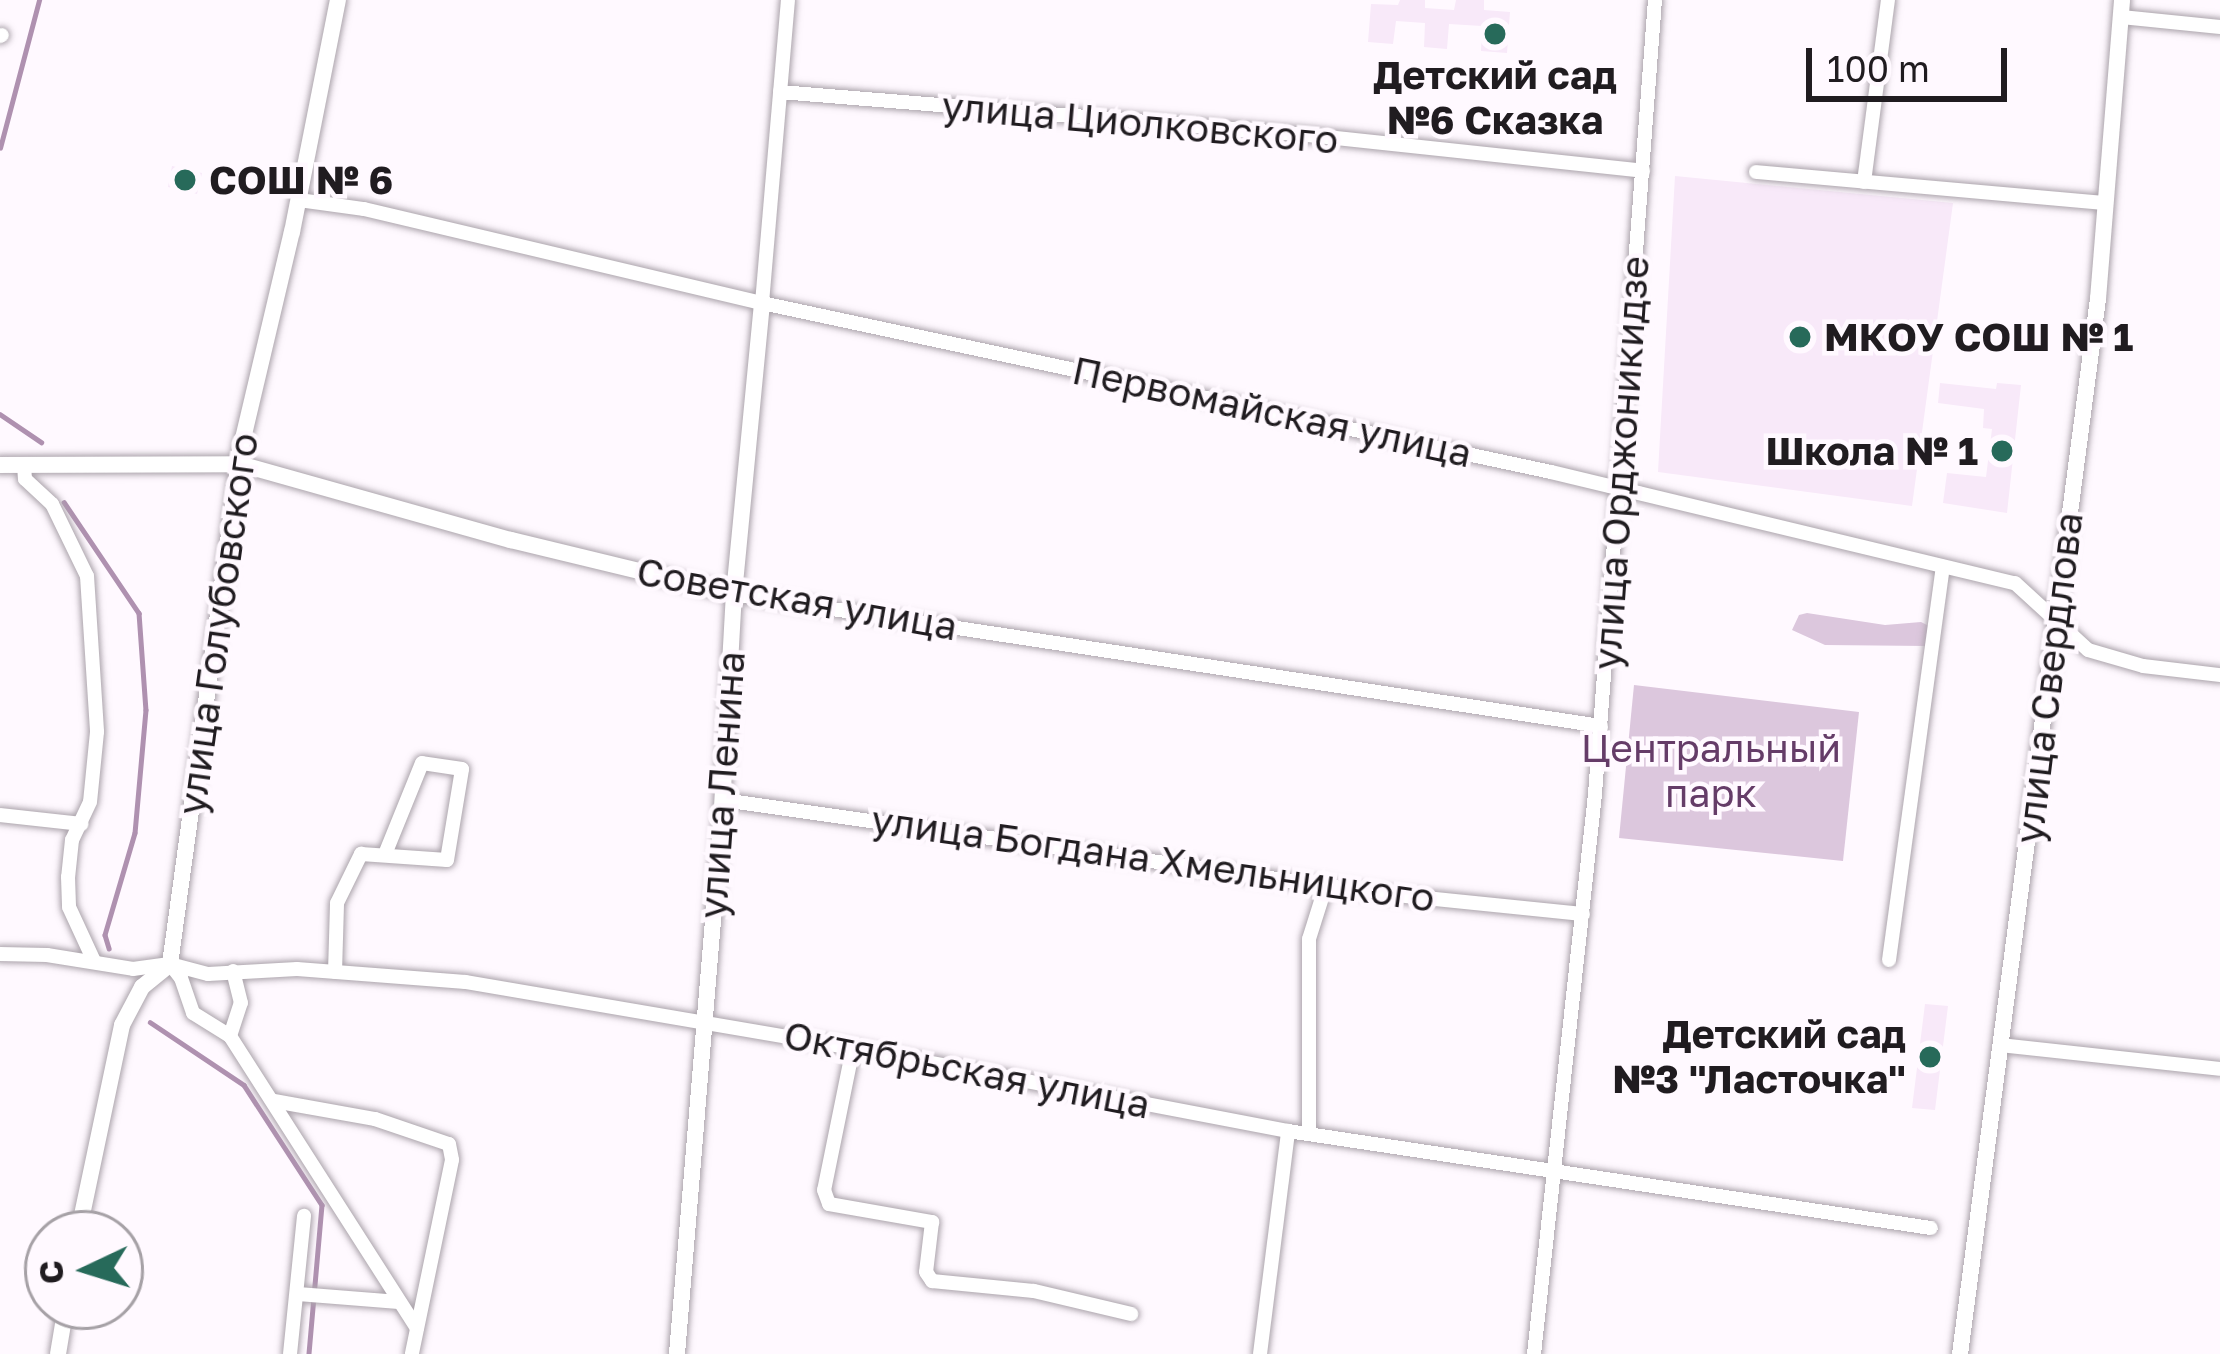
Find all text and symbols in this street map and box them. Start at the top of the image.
marker: Детский сад №6 Сказка [1482,21,1508,47]
scale bar [1812,24,2013,98]
text: 100 m [1827,47,1930,90]
place label: Детский сад №6 Сказка [1373,53,1617,144]
street label: улица Циолковского [940,82,1340,164]
place label: СОШ № 6 [209,157,393,203]
marker: СОШ № 6 [172,167,198,193]
street label: улица Орджоникидзе [1583,254,1659,672]
place label: МКОУ СОШ № 1 [1824,314,2133,360]
marker: МКОУ СОШ № 1 [1787,324,1813,350]
street label: Первомайская улица [1068,347,1476,477]
place label: Школа № 1 [1765,428,1978,474]
street label: улица Голубовского [168,430,268,818]
marker: Школа № 1 [1989,438,2015,464]
street label: улица Свердлова [2005,510,2093,846]
street label: Советская улица [633,548,961,650]
street label: улица Ленина [689,650,755,920]
park label: Центральный парк [1581,726,1841,817]
street label: улица Богдана Хмельницкого [868,796,1438,922]
street label: Октябрьская улица [780,1012,1154,1128]
place label: Детский сад №3 "Ласточка" [1612,1012,1906,1103]
marker: Детский сад №3 "Ласточка" [1917,1044,1943,1070]
north arrow [24,1210,144,1330]
text: С [30,1259,71,1285]

